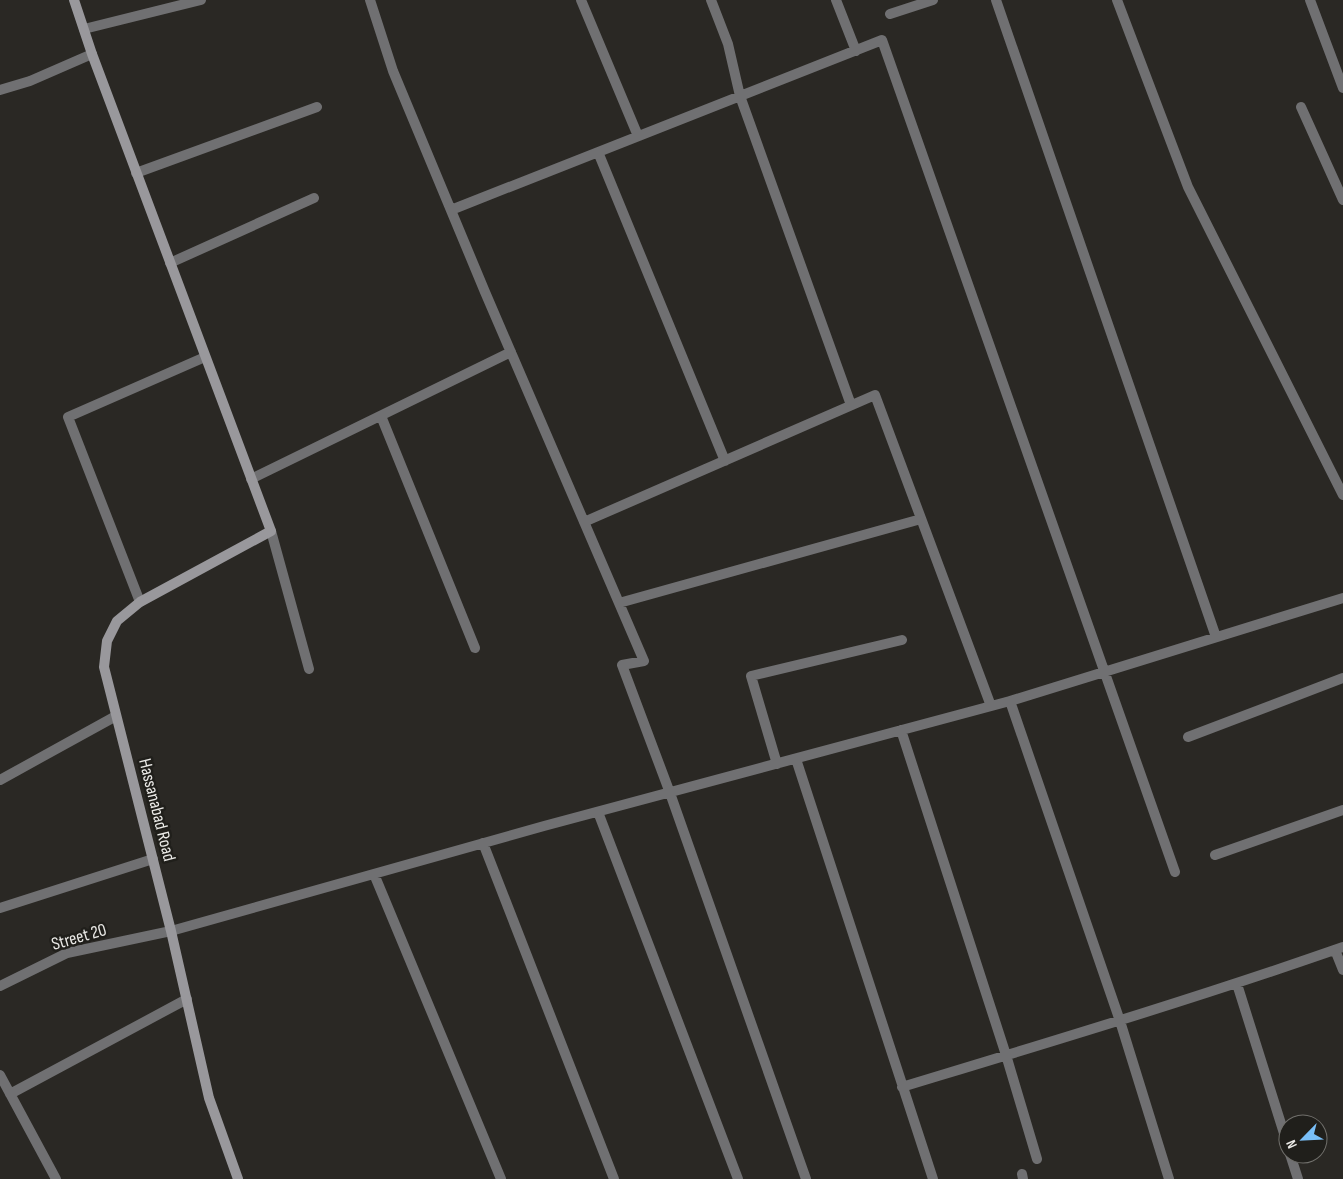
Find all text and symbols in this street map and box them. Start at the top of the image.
street label: Hassanabad Road [134,757,180,863]
street label: Street 20 [49,919,109,955]
north arrow [1278,1114,1328,1164]
text: N [1282,1137,1301,1151]

